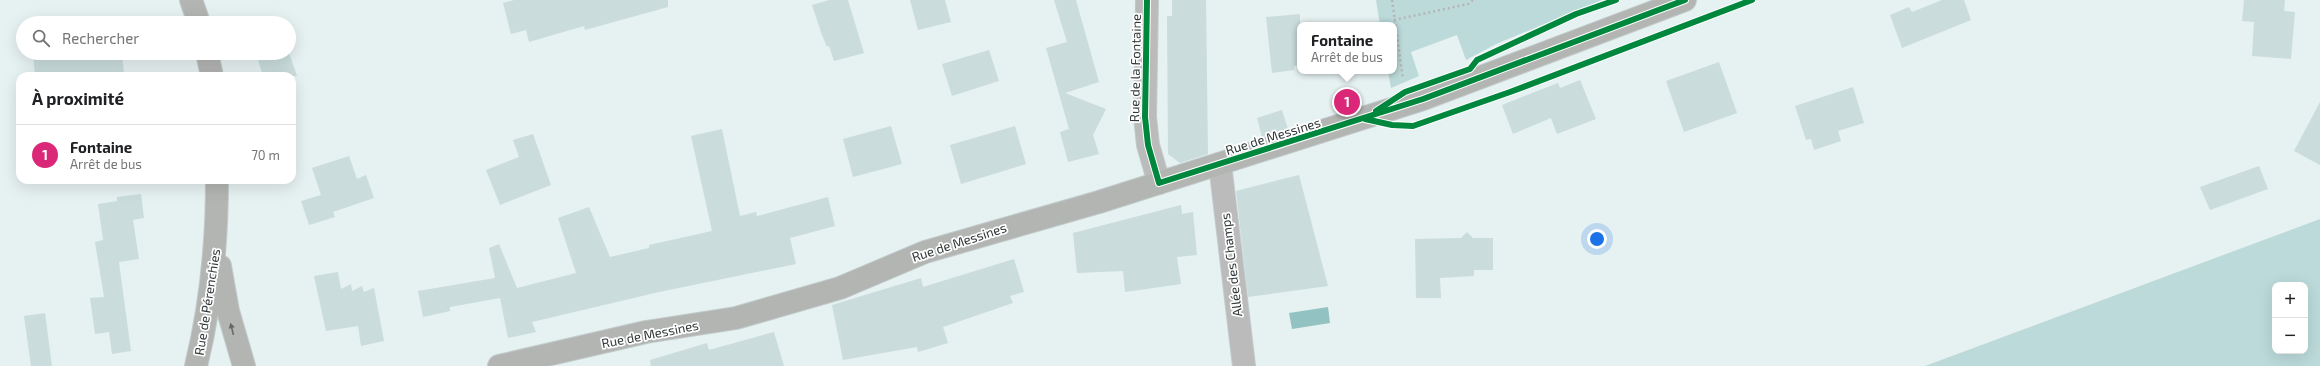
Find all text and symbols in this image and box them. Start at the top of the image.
street label: Rue de la Fontaine [1126,14,1144,122]
search box [16,16,296,60]
popup [1297,22,1397,74]
icon: search [30,27,52,49]
text: Rechercher [62,29,139,47]
text: Fontaine [1311,31,1373,49]
text: Arrêt de bus [1311,49,1383,65]
pin: 1 [1334,87,1360,117]
text: À proximité [32,88,124,108]
street label: Rue de Messines [1224,114,1322,158]
text: Fontaine [70,138,132,156]
text: 1 [42,147,48,163]
text: 70 m [251,147,280,163]
text: Arrêt de bus [70,156,142,172]
street label: Allée des Champs [1217,212,1245,318]
street label: Rue de Messines [910,219,1008,265]
your location [1587,229,1607,249]
street label: Rue de Pérenchies [191,248,223,356]
map controls [2272,282,2308,354]
button: + [2272,282,2308,318]
street label: Rue de Messines [600,317,700,351]
button: − [2272,318,2308,354]
one-way arrow [229,323,235,335]

